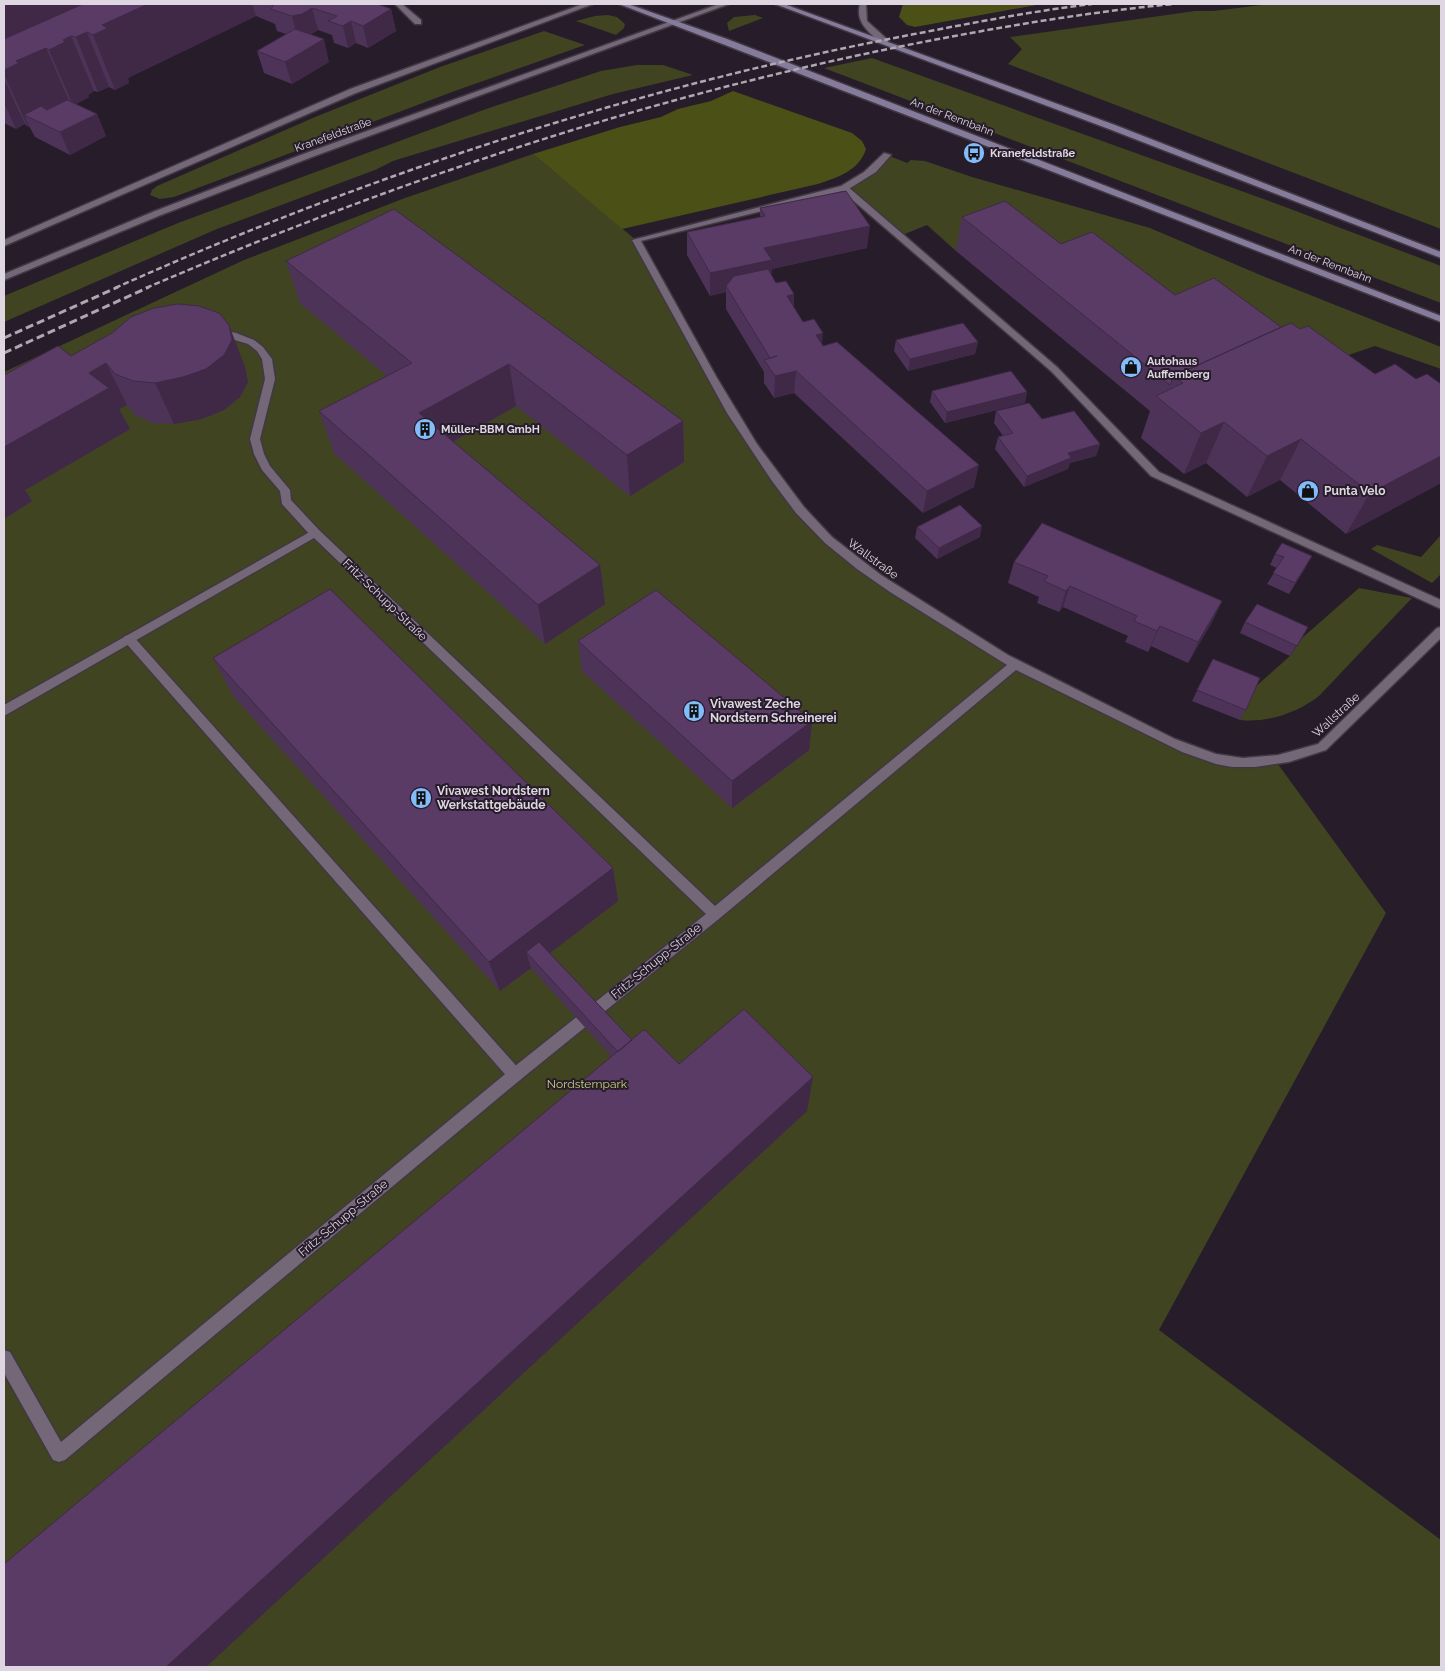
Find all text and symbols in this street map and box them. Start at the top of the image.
street label: An der Rennbahn [908,95,996,139]
street label: Kranefeldstraße [293,115,374,155]
bus stop icon: Kranefeldstraße [962,141,986,165]
place label: Kranefeldstraße [990,147,1076,160]
street label: An der Rennbahn [1286,242,1374,286]
shop icon: Autohaus Auffemberg [1119,355,1143,379]
place label: Autohaus Auffemberg [1147,355,1210,381]
building icon: Müller-BBM GmbH [413,417,437,441]
place label: Müller-BBM GmbH [441,423,540,436]
shop icon: Punta Velo [1296,479,1320,503]
place label: Punta Velo [1324,484,1386,498]
street label: Wallstraße [845,536,901,582]
street label: Fritz-Schupp-Straße [340,556,430,644]
street label: Wallstraße [1310,690,1362,740]
place label: Vivawest Zeche Nordstern Schreinerei [710,697,836,725]
building icon: Vivawest Zeche Nordstern Schreinerei [682,699,706,723]
place label: Vivawest Nordstern Werkstattgebäude [437,784,550,812]
building icon: Vivawest Nordstern Werkstattgebäude [409,786,433,810]
street label: Fritz-Schupp-Straße [608,920,704,1002]
park label: Nordsternpark [547,1077,628,1091]
street label: Fritz-Schupp-Straße [296,1177,390,1259]

